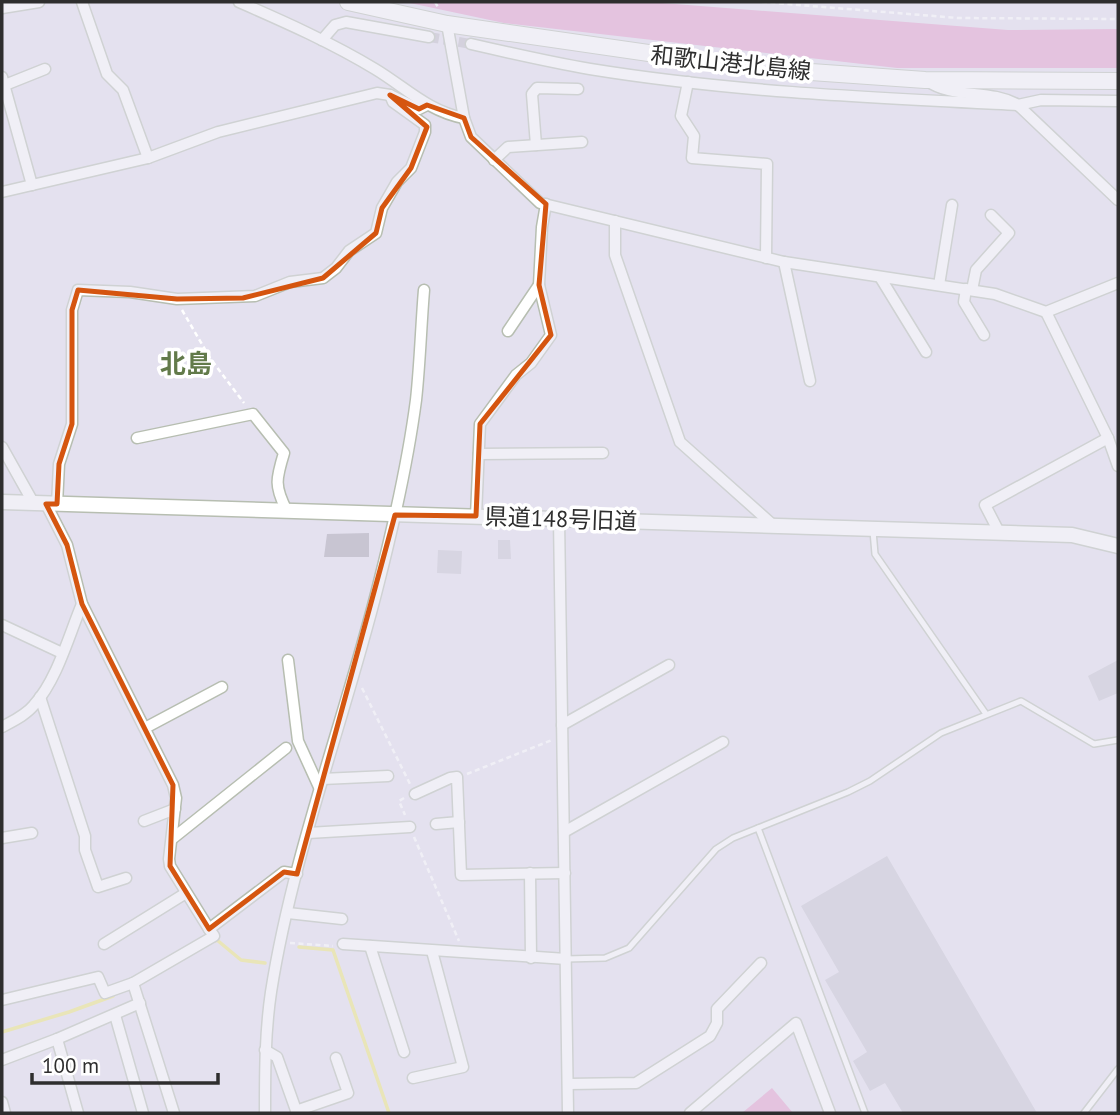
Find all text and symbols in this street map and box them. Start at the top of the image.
street label: 和歌山港北島線 [649,40,813,85]
district label: 北島 [160,347,212,380]
street label: 県道148号旧道 [484,501,638,536]
scale bar [32,1042,217,1086]
text: 100 m [42,1052,99,1079]

